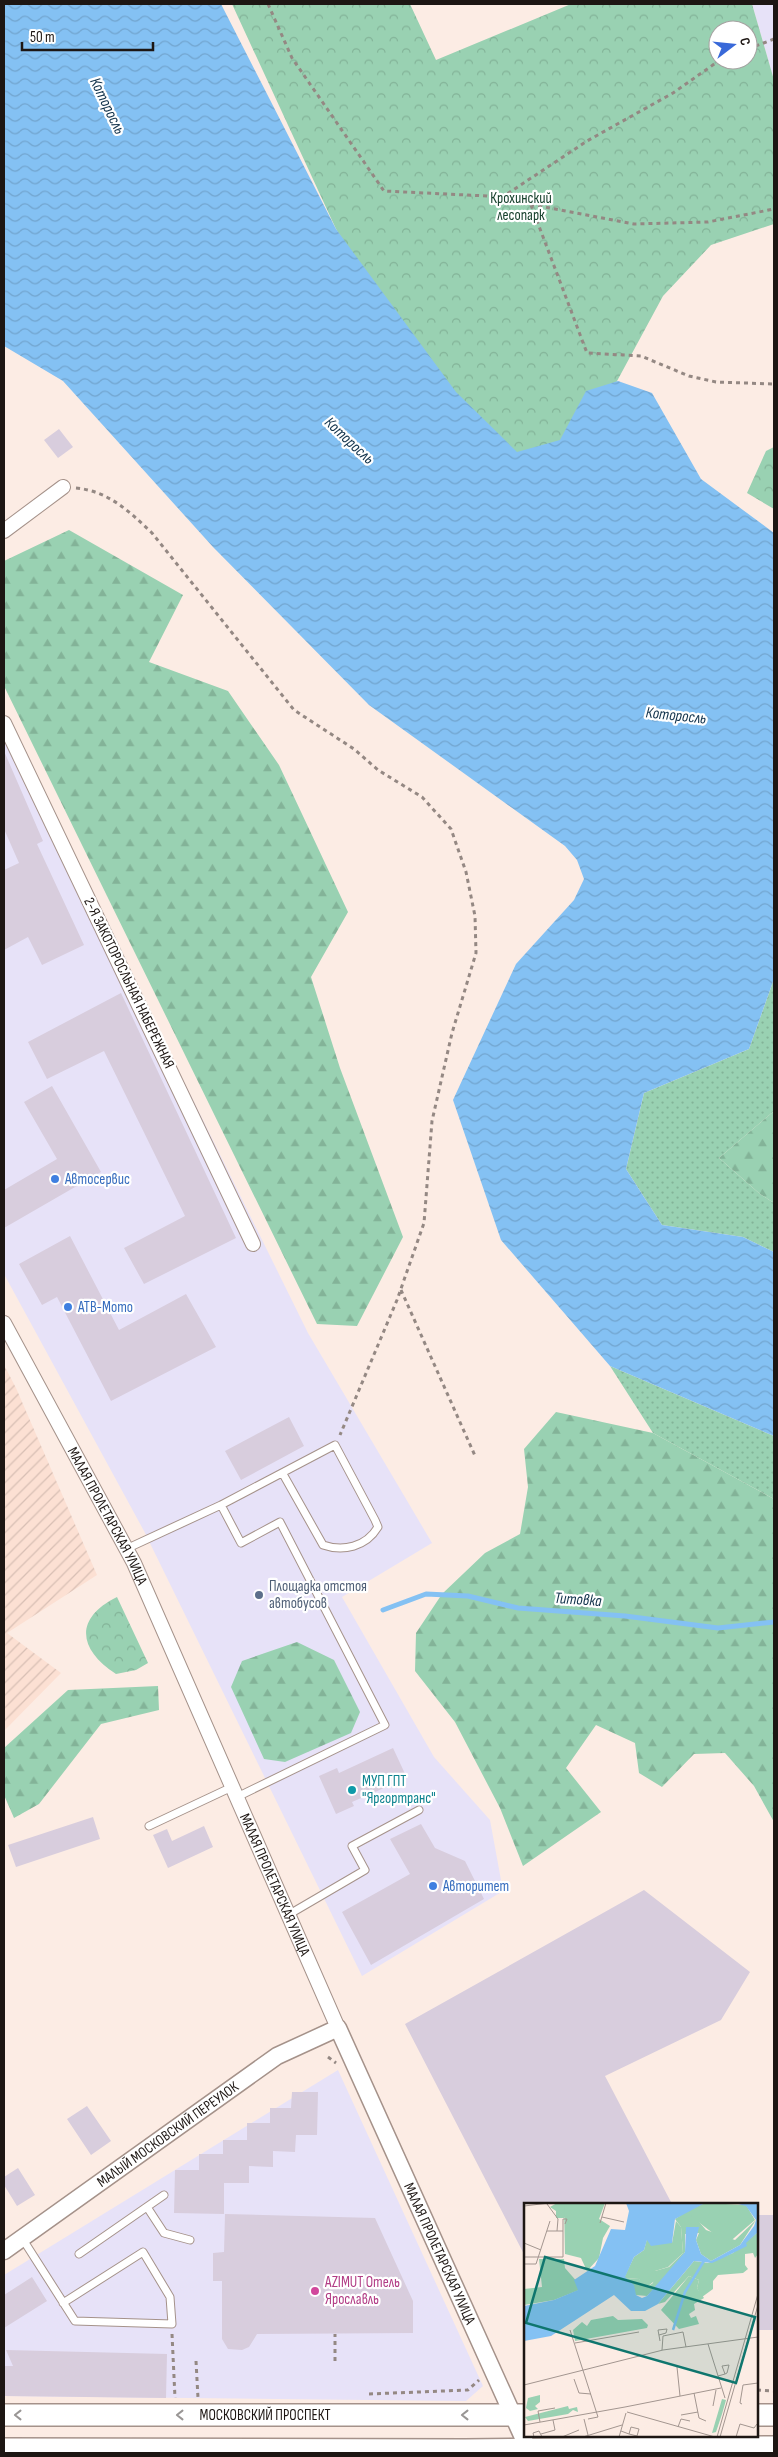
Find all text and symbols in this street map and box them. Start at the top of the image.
scale bar [22,20,154,52]
north arrow [708,20,758,70]
text: 50 m [30,28,55,47]
text: С [736,36,754,47]
water label: Которосль [85,74,129,138]
park label: Крохинский лесопарк [490,189,552,225]
water label: Которосль [320,413,378,469]
water label: Которосль [645,703,707,729]
street label: 2-Я ЗАКОТОРОСЛЬНАЯ НАБЕРЕЖНАЯ [79,894,179,1072]
place label: Автосервис [64,1170,130,1189]
marker: Автосервис [49,1173,61,1185]
place label: АТВ-Мото [77,1298,133,1317]
marker: АТВ-Мото [62,1301,74,1313]
street label: МАЛАЯ ПРОЛЕТАРСКАЯ УЛИЦА [63,1444,152,1588]
place label: Площадка отстоя автобусов [269,1577,367,1613]
marker: Площадка отстоя автобусов [253,1589,265,1601]
water label: Титовка [554,1589,603,1611]
place label: МУП ГПТ "Яргортранс" [362,1772,436,1808]
marker: МУП ГПТ "Яргортранс" [346,1784,358,1796]
street label: МАЛАЯ ПРОЛЕТАРСКАЯ УЛИЦА [235,1810,315,1959]
place label: Авторитет [442,1877,509,1896]
marker: Авторитет [427,1880,439,1892]
street label: МАЛЫЙ МОСКОВСКИЙ ПЕРЕУЛОК [93,2077,242,2191]
street label: МАЛАЯ ПРОЛЕТАРСКАЯ УЛИЦА [400,2180,480,2328]
inset map [524,2203,758,2437]
place label: AZIMUT Отель Ярославль [324,2273,400,2309]
marker: AZIMUT Отель Ярославль [309,2285,321,2297]
street label: МОСКОВСКИЙ ПРОСПЕКТ [199,2406,331,2425]
one-way arrow [14,2410,22,2420]
one-way arrow [176,2410,184,2420]
one-way arrow [461,2410,469,2420]

